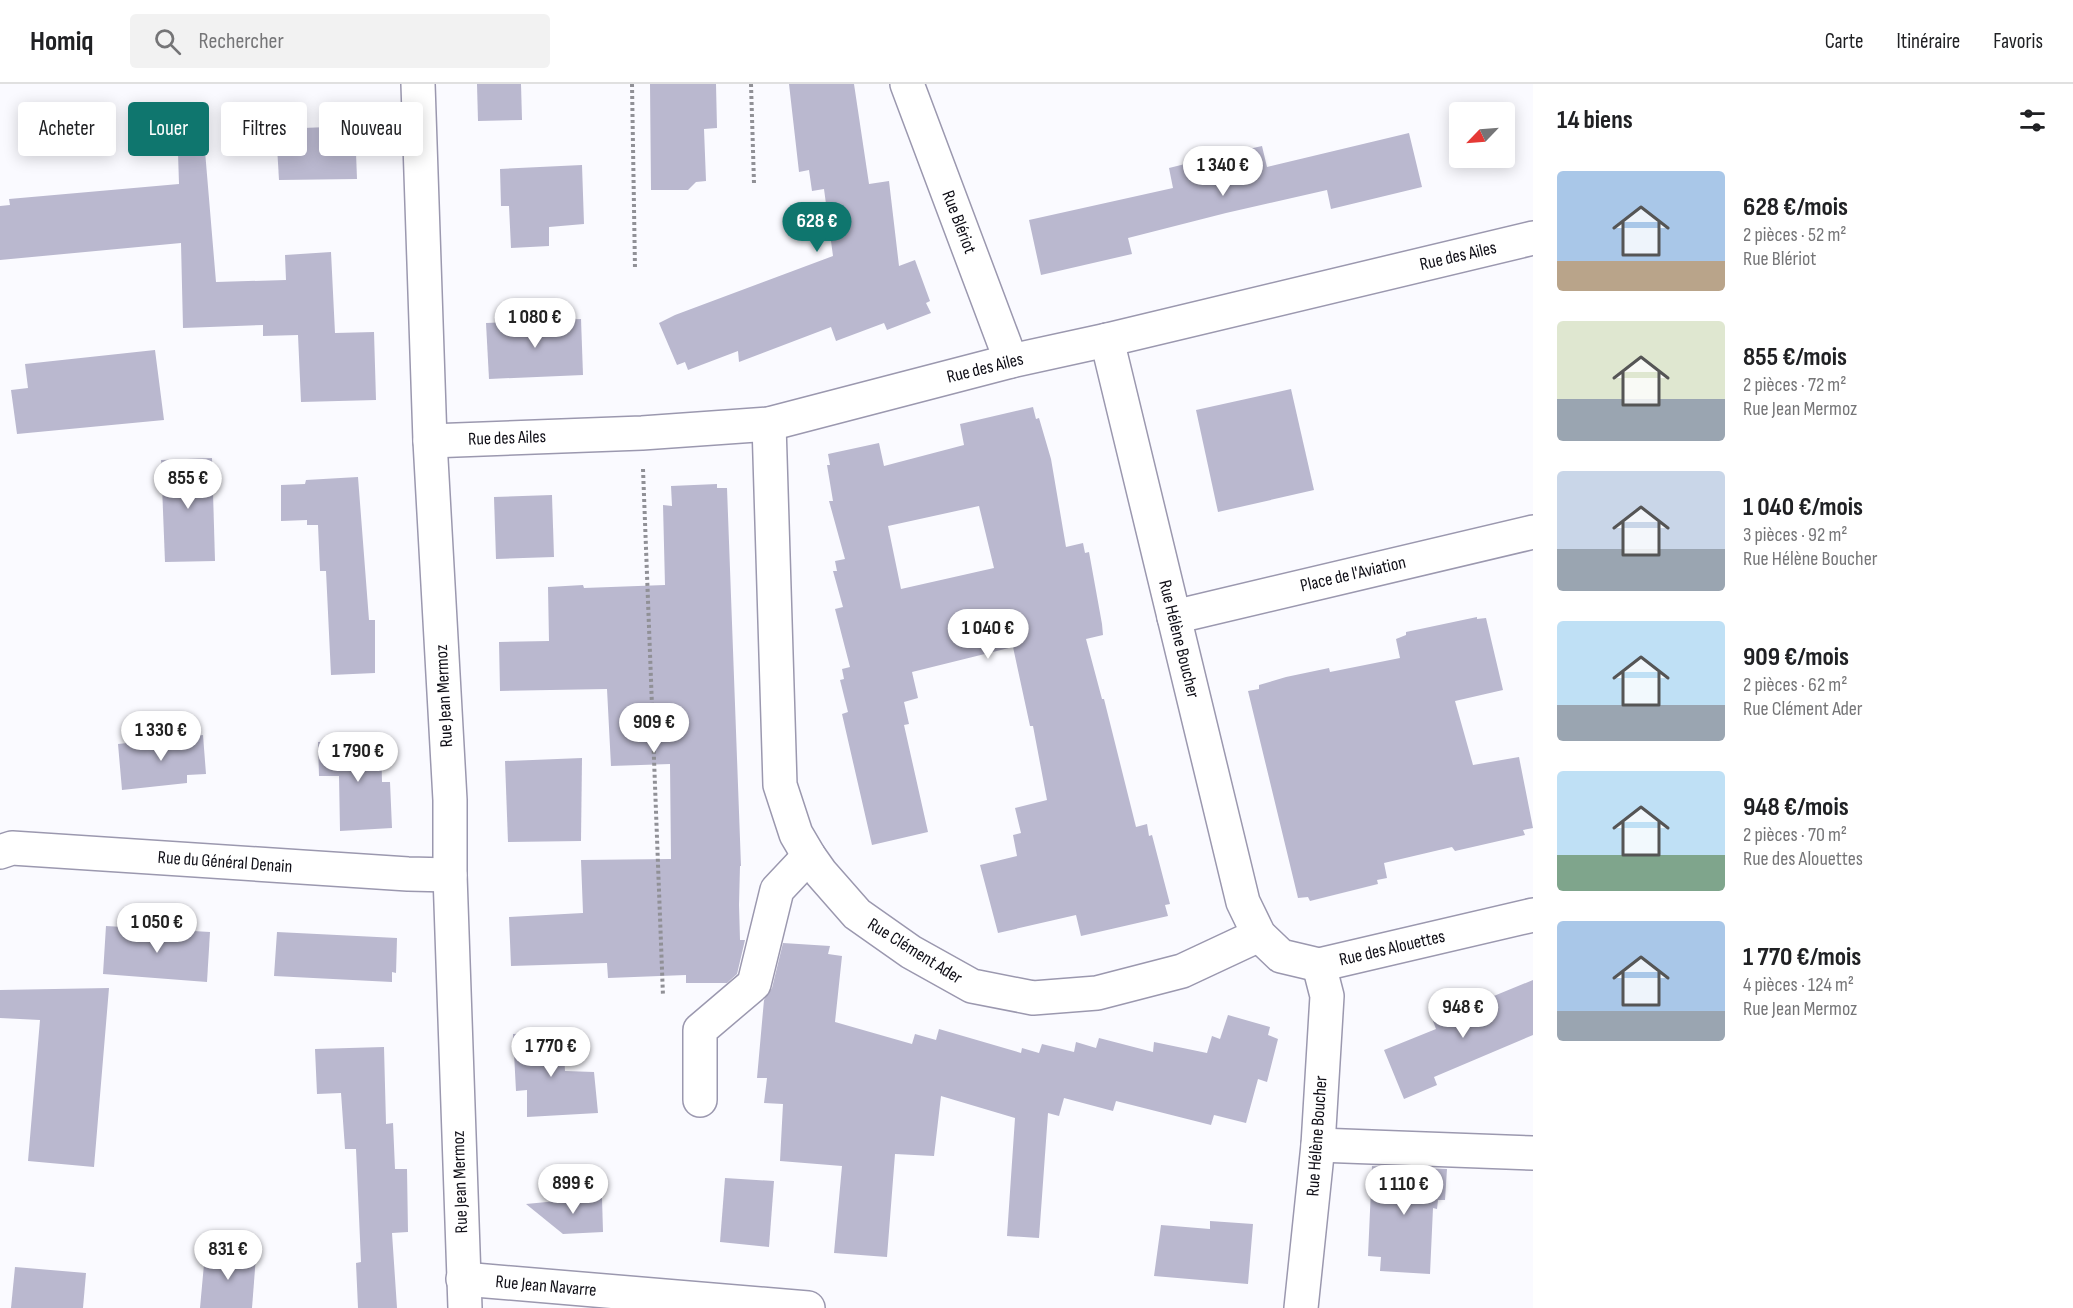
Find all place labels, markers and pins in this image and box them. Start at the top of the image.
pin: 1 340 € [1168,146,1278,197]
pin: 628 € [775,202,859,253]
pin: 1 080 € [480,298,590,349]
pin: 855 € [146,459,230,510]
pin: 1 040 € [933,609,1043,660]
pin: 909 € [612,703,696,754]
pin: 1 330 € [106,711,216,762]
pin: 1 790 € [303,732,413,783]
pin: 1 050 € [102,903,212,954]
pin: 948 € [1421,988,1505,1039]
pin: 1 770 € [496,1027,606,1078]
pin: 899 € [531,1164,615,1215]
pin: 1 110 € [1349,1165,1459,1216]
pin: 831 € [186,1230,270,1281]

